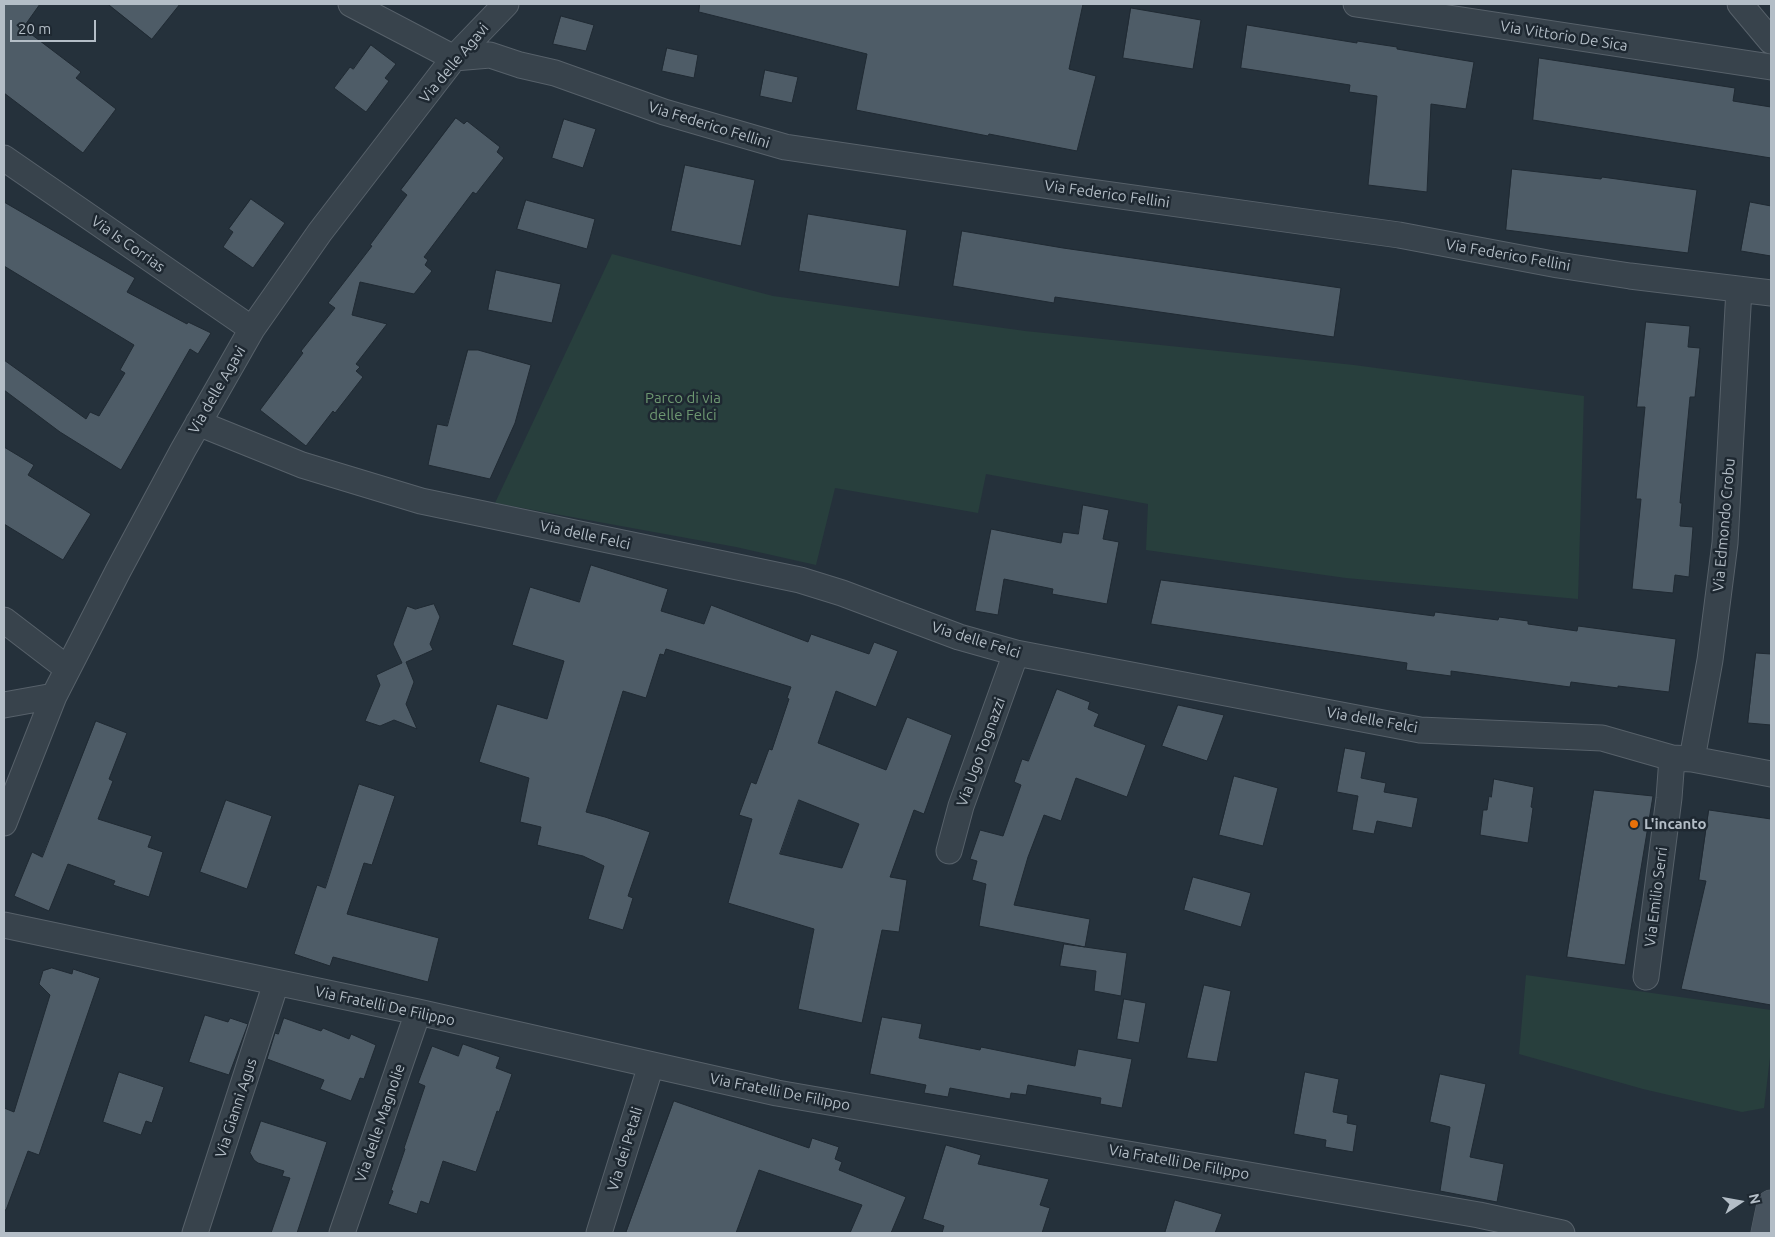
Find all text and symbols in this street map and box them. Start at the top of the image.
scale bar [12,10,99,42]
street label: Via Vittorio De Sica [1499,17,1629,55]
text: 20 m [18,20,51,37]
street label: Via delle Agavi [415,20,493,106]
street label: Via Federico Fellini [646,98,772,152]
street label: Via Federico Fellini [1043,176,1171,212]
street label: Via Is Corrias [88,212,168,276]
street label: Via Federico Fellini [1444,235,1572,275]
street label: Via delle Agavi [185,343,249,437]
park label: Parco di via delle Felci [645,389,721,424]
street label: Via Edmondo Crobu [1709,457,1739,593]
street label: Via delle Felci [538,517,632,553]
street label: Via delle Felci [929,618,1023,662]
street label: Via Ugo Tognazzi [953,695,1009,809]
street label: Via delle Felci [1325,703,1419,737]
place label: L'incanto [1644,815,1707,833]
marker: L'incanto [1628,818,1640,830]
street label: Via Emilio Serri [1641,846,1671,948]
street label: Via Fratelli De Filippo [313,982,457,1030]
street label: Via Gianni Agus [211,1056,261,1160]
street label: Via delle Magnolie [351,1061,409,1185]
street label: Via Fratelli De Filippo [708,1070,852,1114]
street label: Via dei Petali [604,1105,646,1193]
street label: Via Fratelli De Filippo [1107,1141,1251,1183]
north arrow [1715,1177,1765,1227]
text: N [1746,1192,1764,1206]

